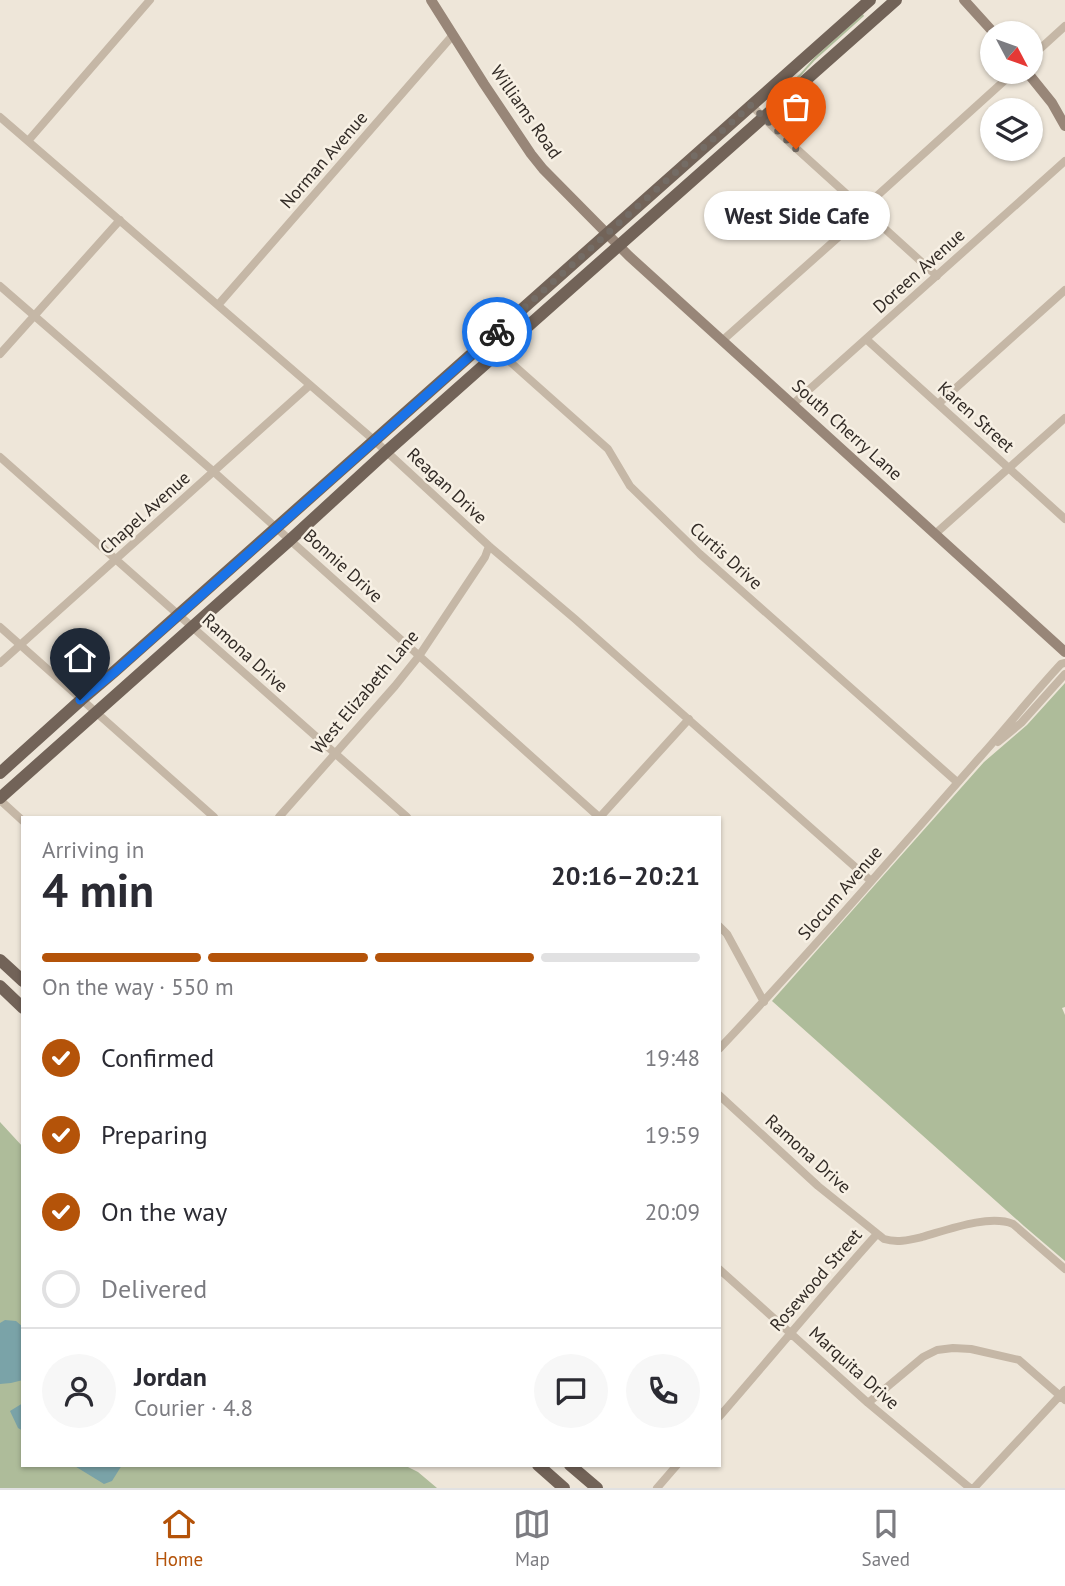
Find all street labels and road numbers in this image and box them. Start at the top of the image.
street label: Williams Road [486,60,567,163]
street label: Norman Avenue [275,106,372,213]
street label: Doreen Avenue [868,223,969,318]
street label: South Cherry Lane [787,374,907,485]
street label: Karen Street [933,376,1019,457]
street label: Reagan Drive [402,443,492,529]
street label: Chapel Avenue [95,466,195,559]
street label: Curtis Drive [685,517,767,594]
street label: Bonnie Drive [299,524,388,607]
street label: Ramona Drive [198,608,293,697]
street label: West Elizabeth Lane [306,625,423,758]
street label: Slocum Avenue [792,841,887,944]
street label: Ramona Drive [761,1109,856,1198]
street label: Rosewood Street [765,1224,867,1336]
street label: Marquita Drive [804,1321,904,1414]

